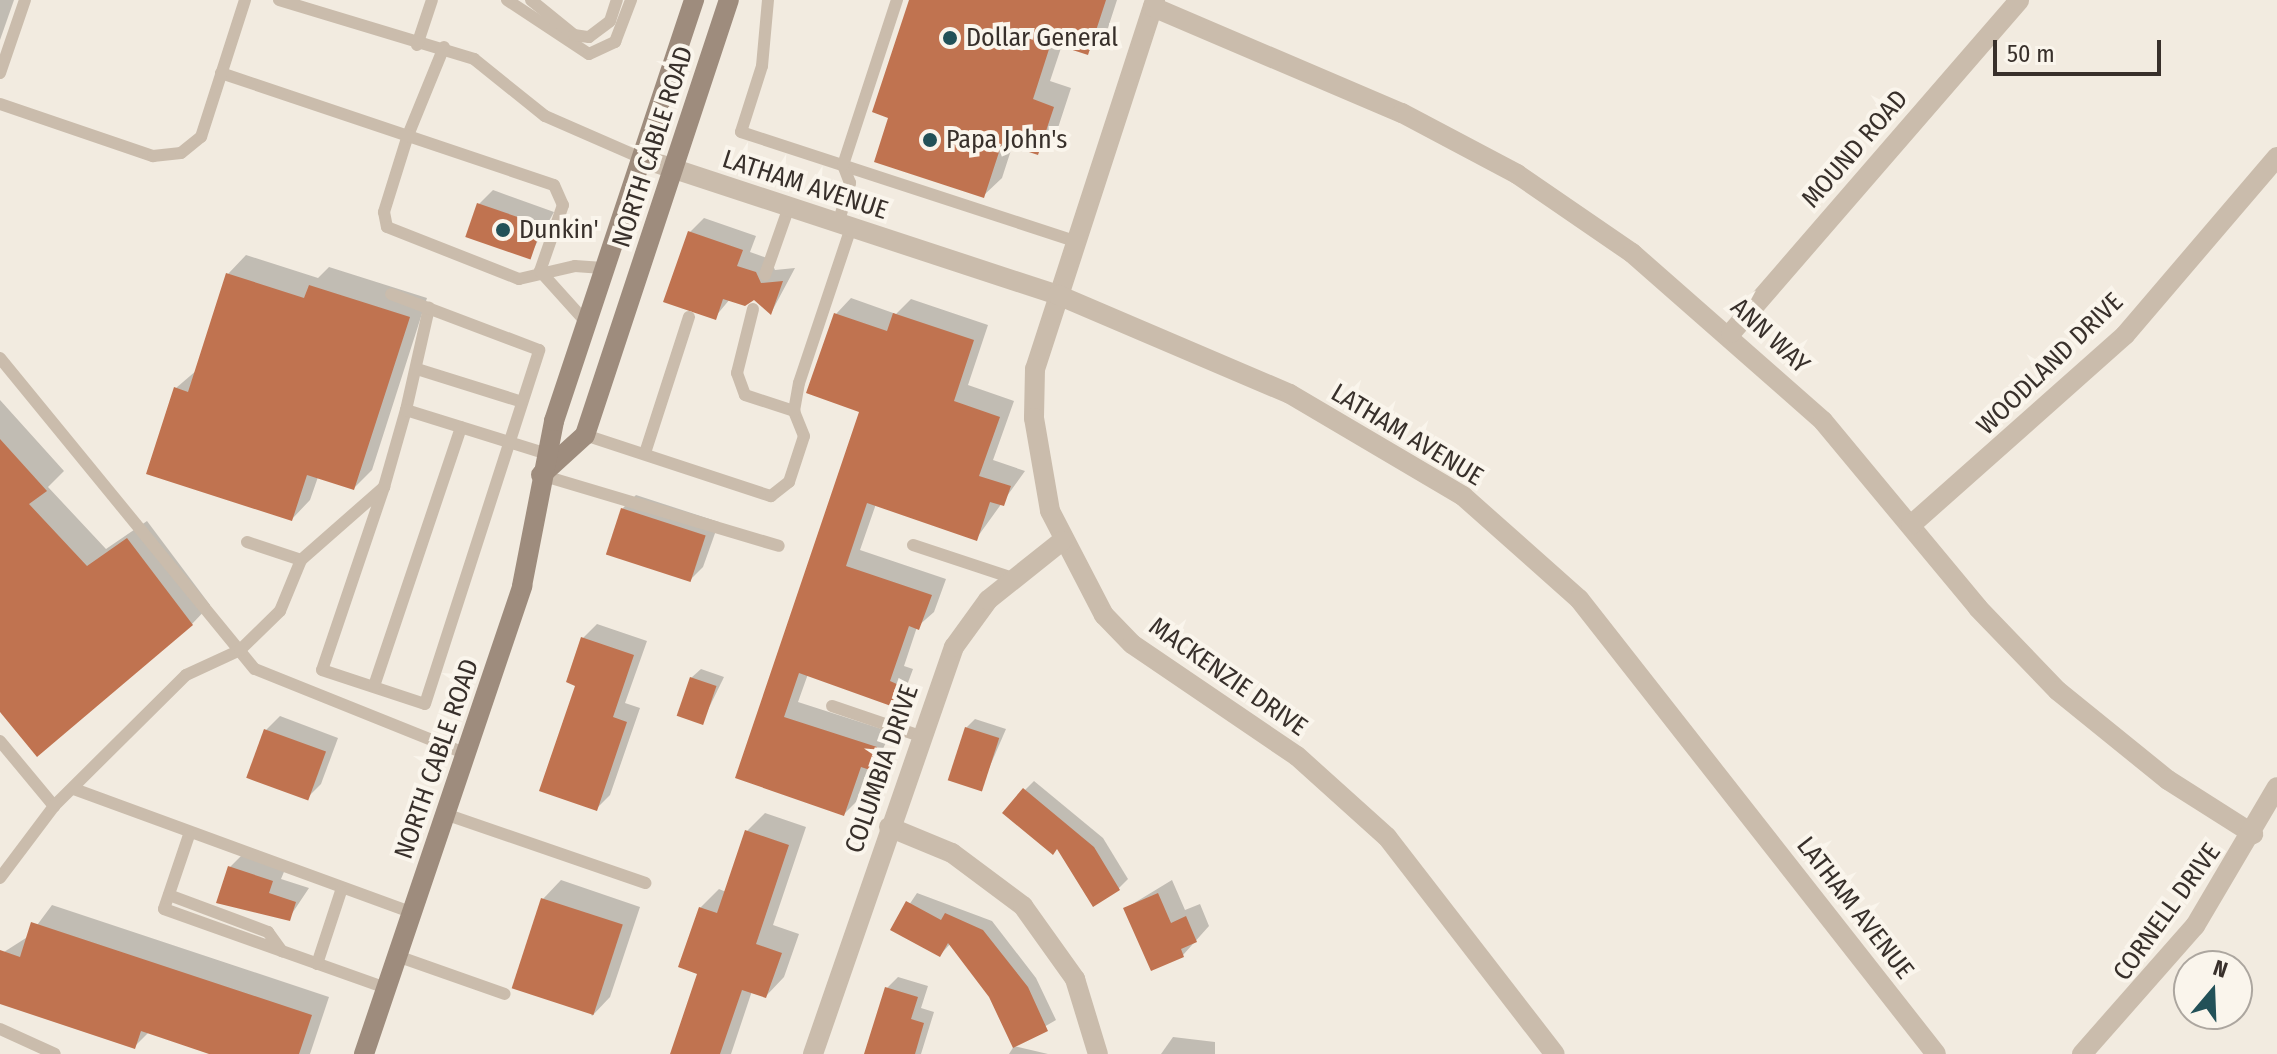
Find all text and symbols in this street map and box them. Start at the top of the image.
place label: Dollar General [966,22,1118,54]
scale bar [1997,24,2165,74]
marker: Dollar General [941,29,959,47]
text: 50 m [2007,40,2055,68]
street label: NORTH CABLE ROAD [606,43,700,251]
street label: MOUND ROAD [1795,84,1915,214]
place label: Papa John's [946,124,1067,156]
marker: Papa John's [921,131,939,149]
street label: LATHAM AVENUE [718,144,892,226]
place label: Dunkin' [519,214,599,246]
marker: Dunkin' [494,221,512,239]
street label: WOODLAND DRIVE [1970,286,2130,442]
street label: ANN WAY [1724,292,1816,380]
street label: LATHAM AVENUE [1325,377,1489,493]
street label: MACKENZIE DRIVE [1143,611,1313,743]
street label: NORTH CABLE ROAD [388,655,486,863]
street label: COLUMBIA DRIVE [839,681,925,857]
street label: LATHAM AVENUE [1790,831,1920,985]
street label: CORNELL DRIVE [2107,837,2227,987]
north arrow [2173,950,2253,1030]

